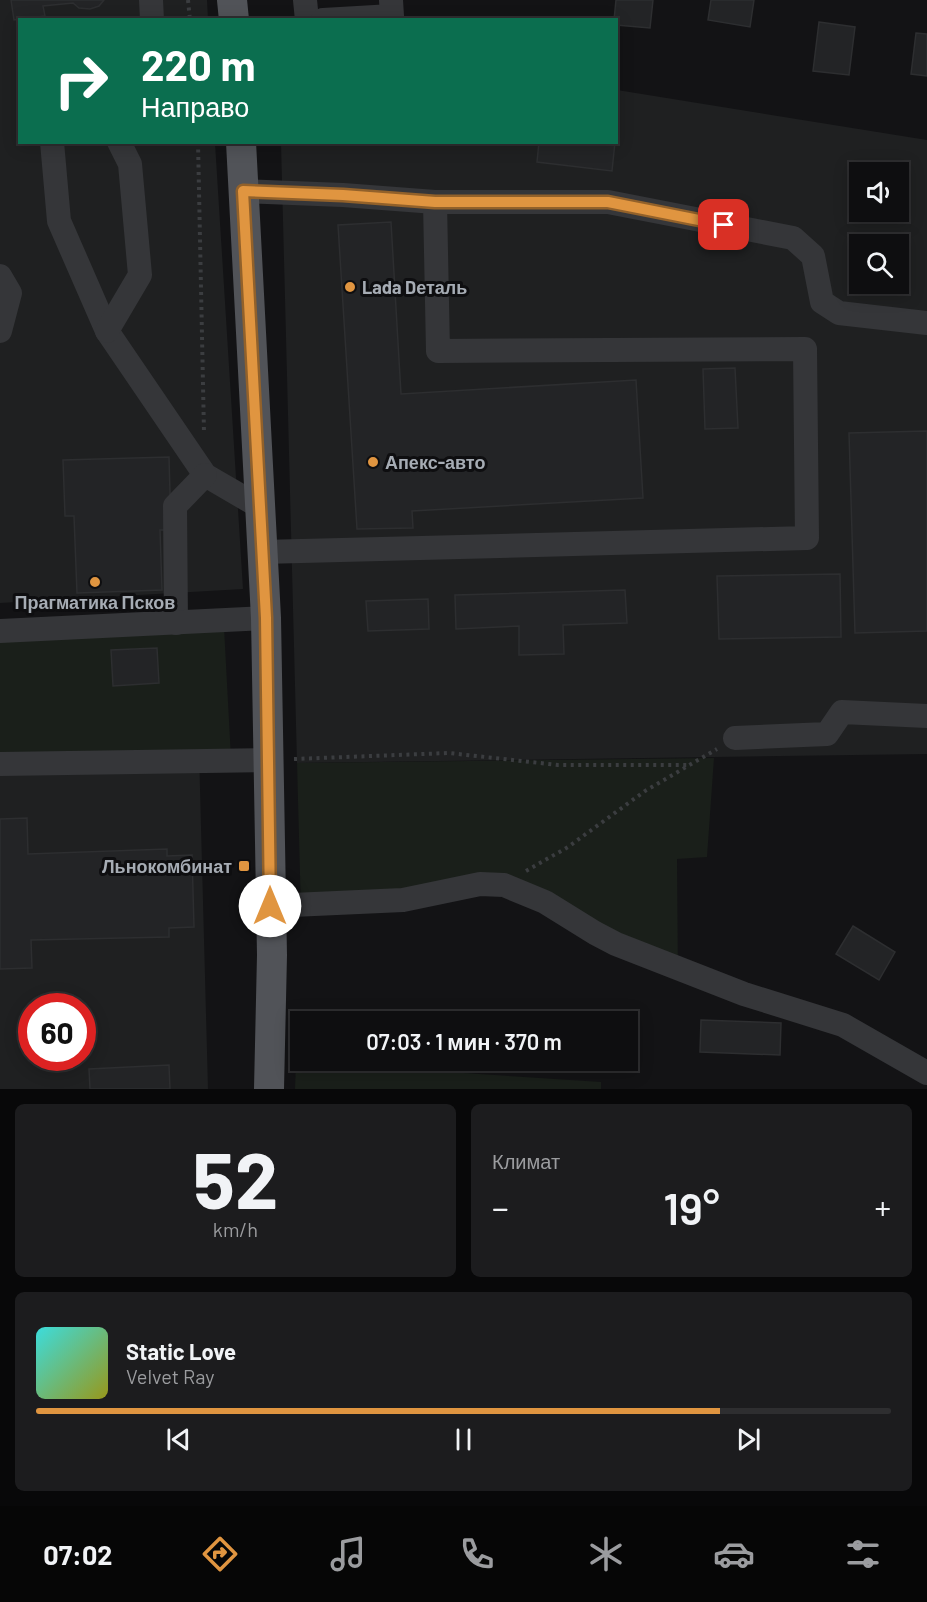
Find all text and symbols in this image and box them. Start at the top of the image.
text: 220 m [141,39,255,89]
icon: right [42,42,120,120]
text: Направо [141,90,249,122]
map controls [849,162,909,294]
button: sound [849,162,909,222]
pin [698,199,749,250]
icon: arrive [707,208,740,241]
button: search [849,234,909,294]
place label: Lada Dеталь [362,276,467,298]
marker: Lada Dеталь [343,280,357,294]
place label: Апекс-авто [385,451,485,473]
marker: Апекс-авто [366,455,380,469]
marker: Прагматика Псков [88,575,102,589]
place label: Прагматика Псков [15,591,175,613]
place label: Льнокомбинат [102,855,232,877]
marker: Льнокомбинат [237,859,251,873]
position arrow [238,874,302,938]
speed limit sign: 60 [18,993,96,1071]
text: 07:03 · 1 мин · 370 m [366,1028,562,1054]
text: 52 [193,1131,278,1225]
text: Климат [492,1149,560,1173]
text: 19° [663,1180,720,1234]
text: − [492,1187,509,1227]
text: + [875,1187,891,1227]
text: km/h [213,1217,258,1241]
text: Static Love [126,1338,236,1364]
text: Velvet Ray [126,1364,215,1388]
icon: previous [162,1423,195,1456]
icon: pause [447,1423,480,1456]
icon: next [732,1423,765,1456]
icon: directions [199,1533,241,1575]
icon: music [327,1533,369,1575]
icon: phone [456,1533,498,1575]
icon: climate [585,1533,627,1575]
icon: car [713,1533,755,1575]
icon: filters [842,1533,884,1575]
text: 07:02 [43,1538,112,1570]

